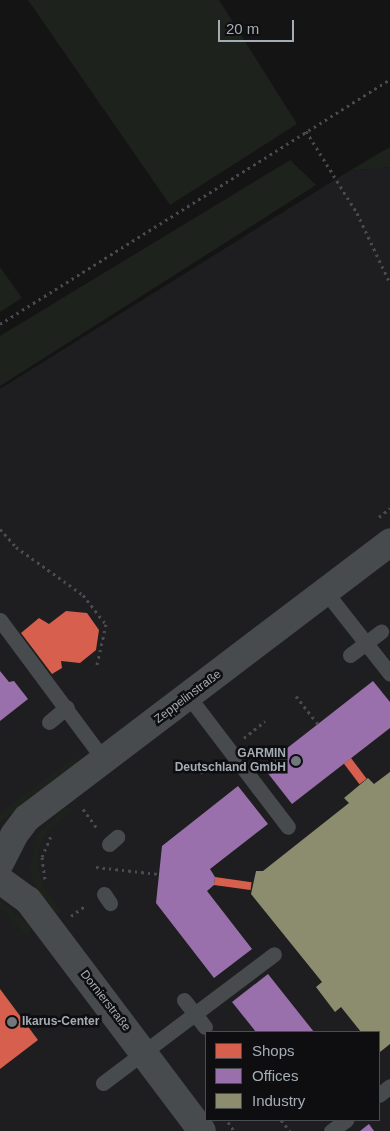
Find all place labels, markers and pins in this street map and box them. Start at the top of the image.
place label: GARMIN Deutschland GmbH [175,747,286,775]
marker: GARMIN Deutschland GmbH [290,755,302,767]
place label: Ikarus-Center [22,1015,99,1029]
marker: Ikarus-Center [6,1016,18,1028]

